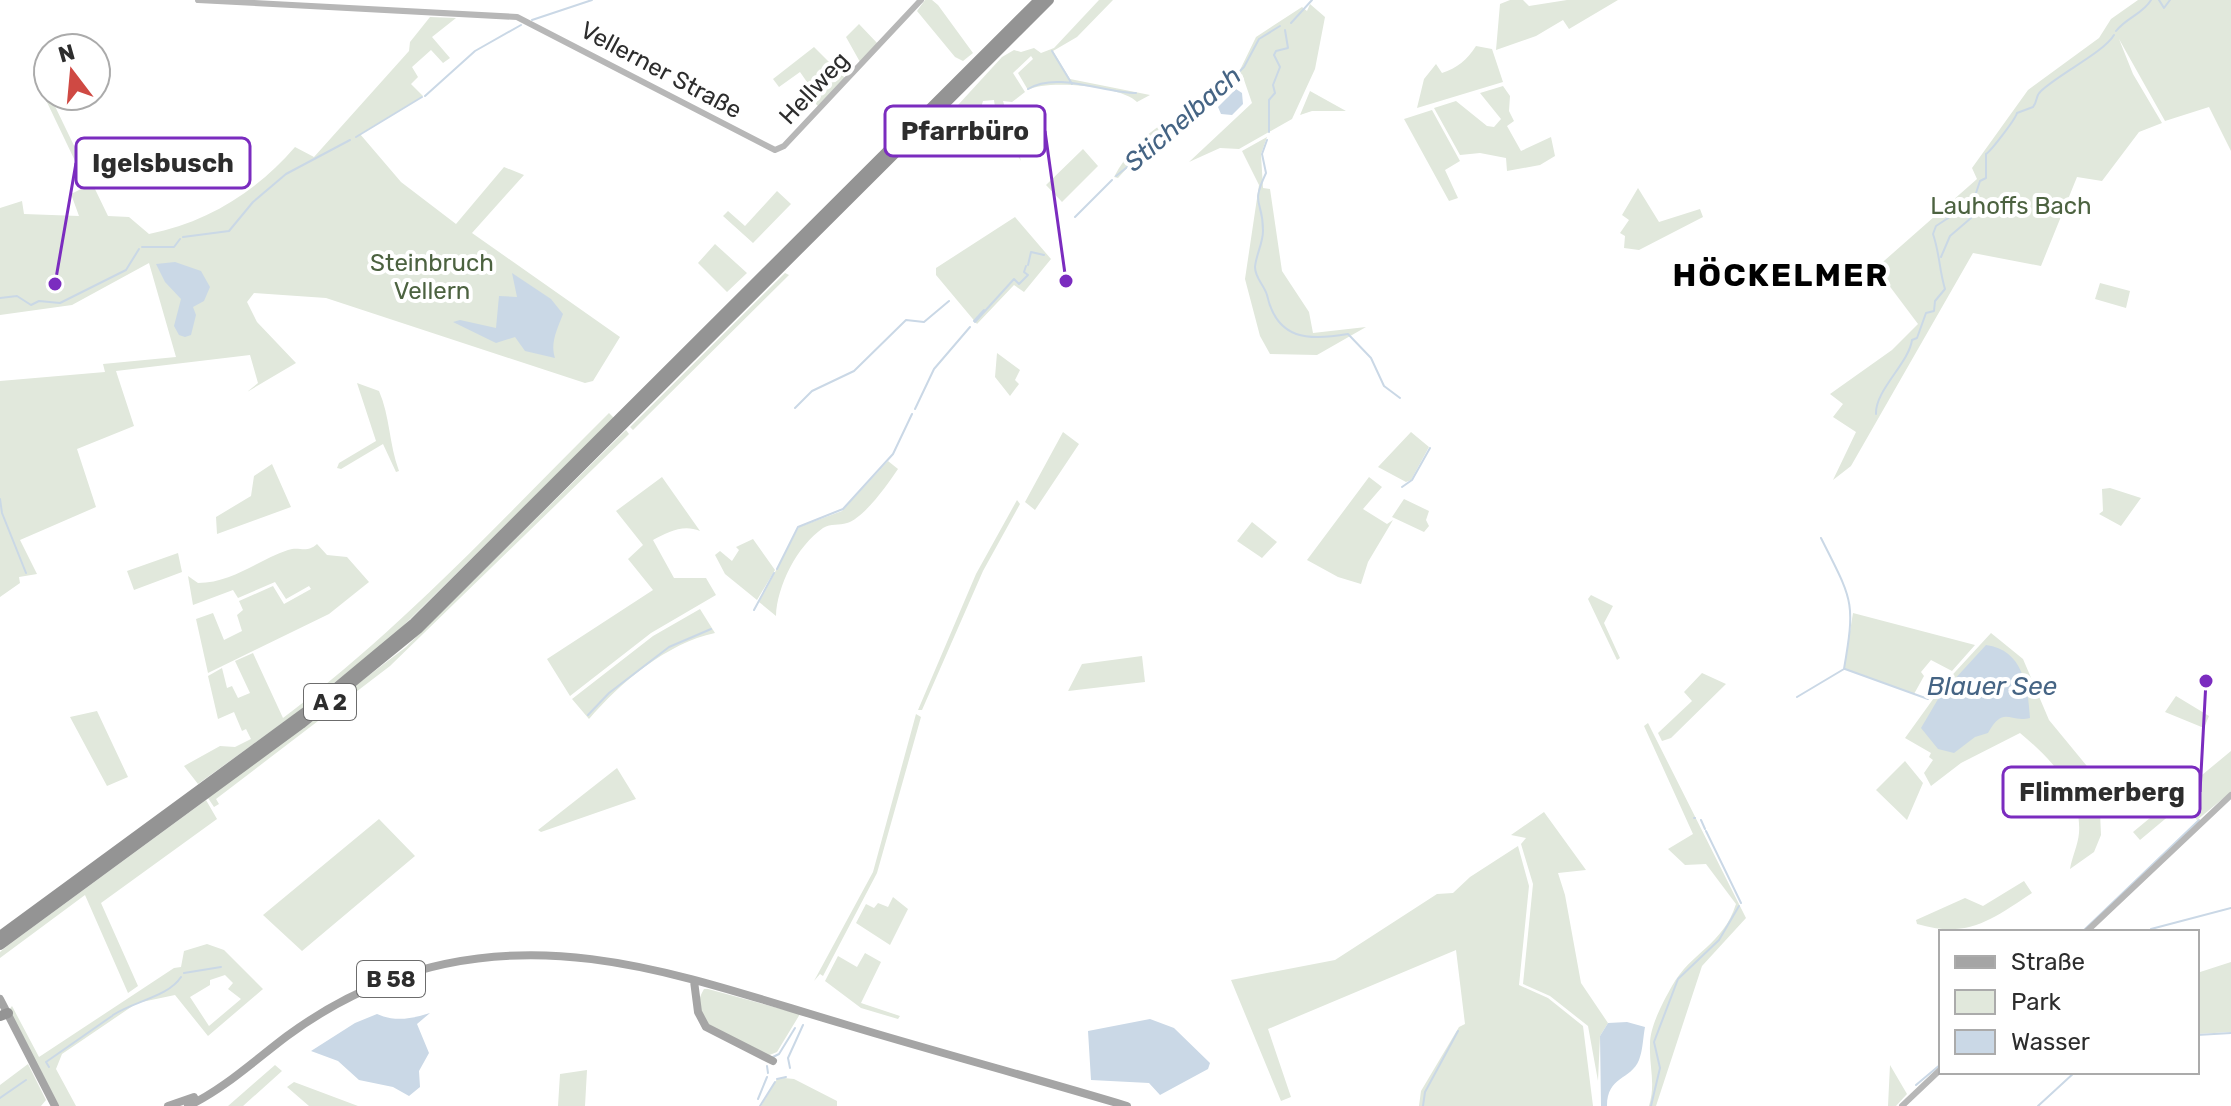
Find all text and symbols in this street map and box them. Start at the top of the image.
street label: Vellerner Straße [576,16,746,124]
north arrow [32,32,112,112]
text: N [55,38,78,68]
street label: Hellweg [773,46,855,130]
water label: Stichelbach [1118,60,1248,178]
callout: Pfarrbüro [885,106,1045,156]
text: Pfarrbüro [901,116,1029,147]
callout: Igelsbusch [76,138,250,188]
text: Igelsbusch [92,148,234,179]
park label: Lauhoffs Bach [1930,192,2092,220]
park label: Steinbruch Vellern [370,249,494,305]
district label: HÖCKELMER [1673,256,1889,294]
water label: Blauer See [1927,671,2058,702]
road number: A 2 [304,684,356,720]
callout: Flimmerberg [2003,767,2200,817]
text: Flimmerberg [2019,777,2185,808]
legend [1939,930,2199,1074]
text: Straße [2011,948,2085,976]
road number: B 58 [357,961,425,997]
text: Park [2011,988,2062,1016]
text: Wasser [2011,1028,2090,1056]

